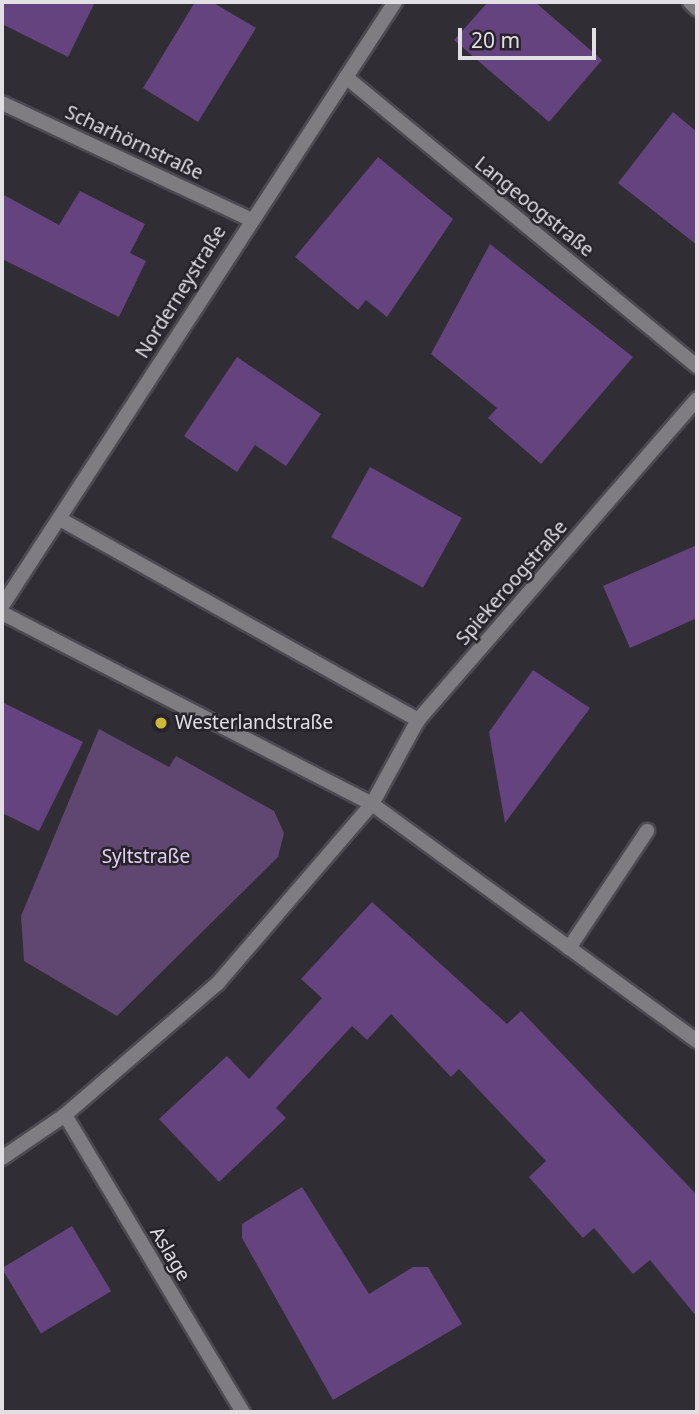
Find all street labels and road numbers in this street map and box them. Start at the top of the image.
street label: Scharhörnstraße [61,101,207,185]
street label: Langeoogstraße [470,152,598,262]
street label: Norderneystraße [131,221,231,363]
street label: Spiekeroogstraße [452,516,572,650]
street label: Aslage [145,1223,195,1285]

